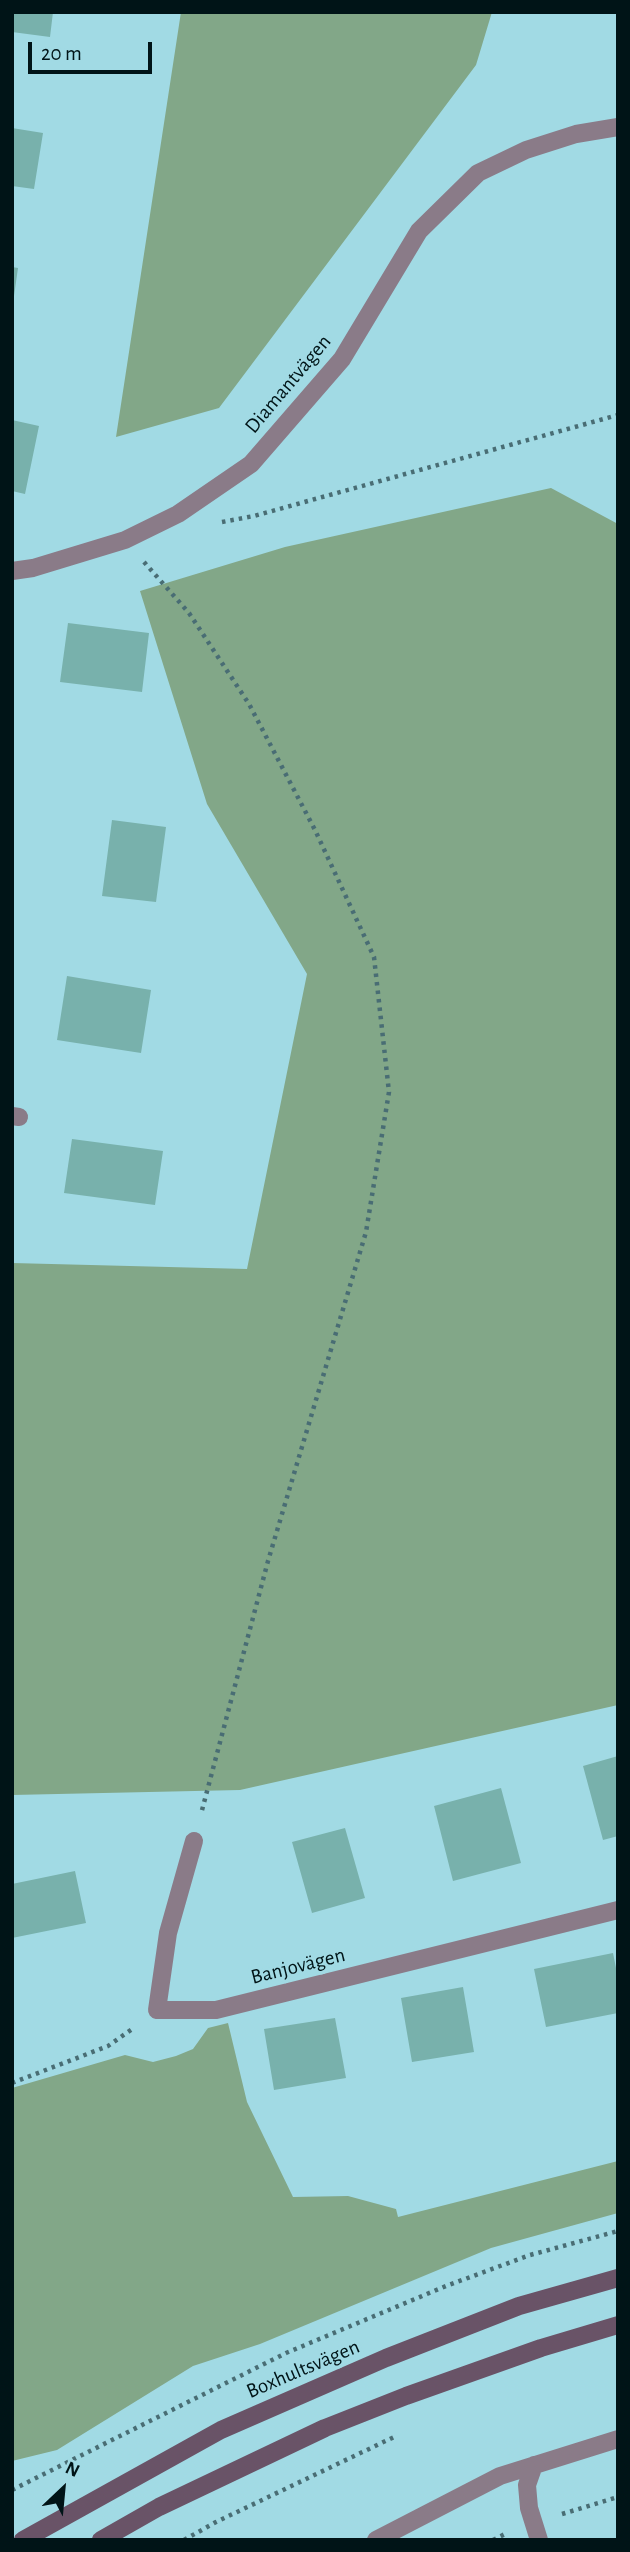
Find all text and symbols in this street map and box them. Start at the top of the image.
scale bar [32,28,156,72]
text: 20 m [41,43,82,64]
street label: Diamantvägen [239,330,337,438]
street label: Banjovägen [248,1942,348,1990]
street label: Boxhultsvägen [243,2334,363,2404]
north arrow [28,2454,98,2524]
text: N [62,2458,83,2481]

